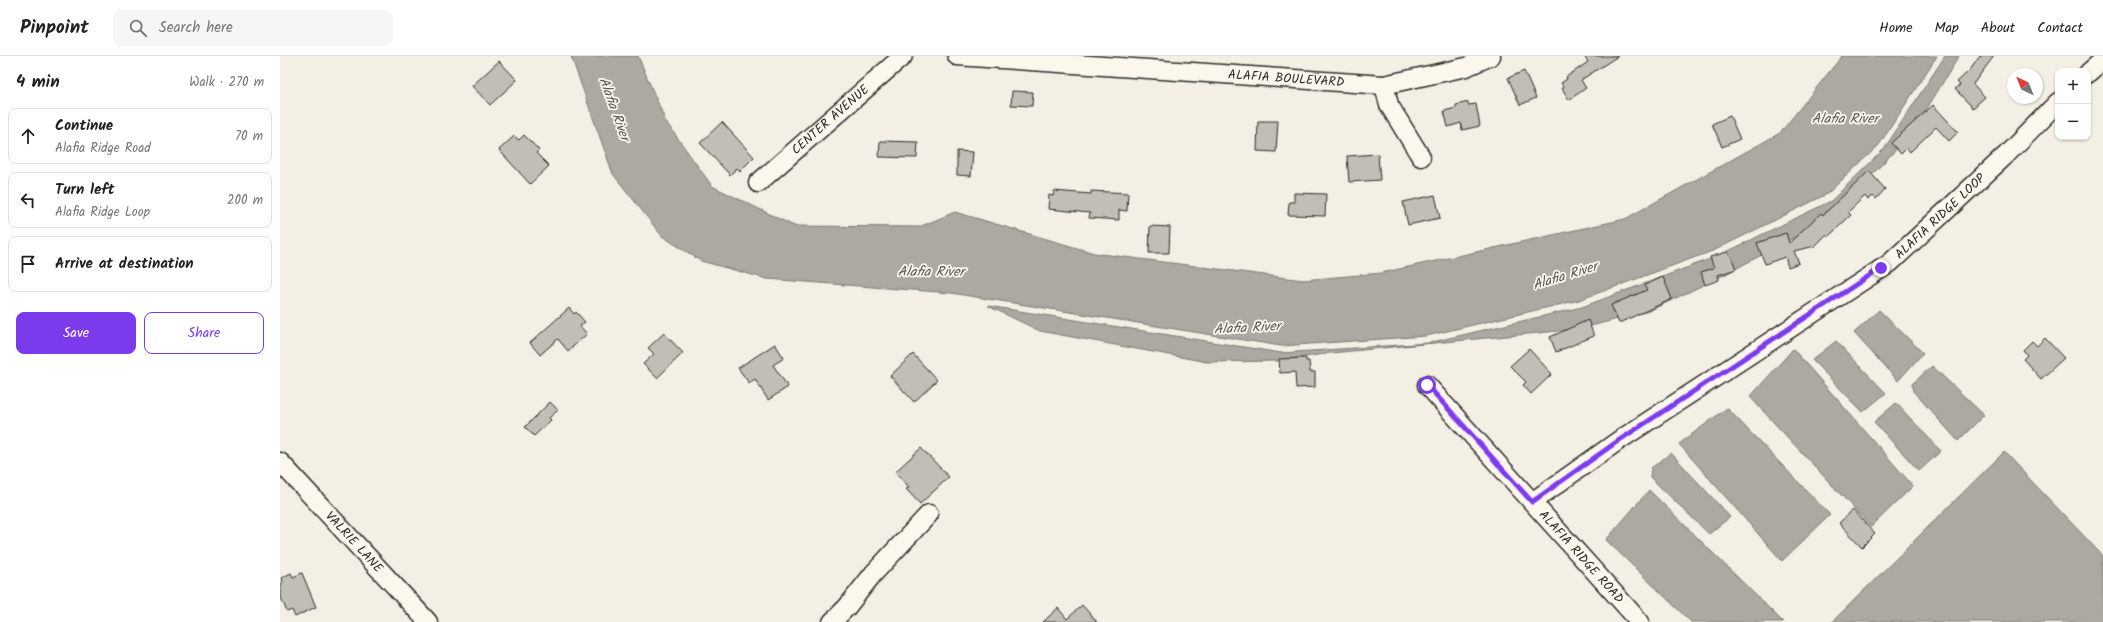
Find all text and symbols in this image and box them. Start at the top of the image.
search box [113,10,393,46]
text: Pinpoint [20,13,89,43]
text: Search here [159,16,233,40]
icon: search [127,17,149,39]
text: Home [1879,17,1913,39]
text: Map [1935,17,1959,39]
text: About [1981,17,2015,39]
text: Contact [2037,17,2083,39]
street label: ALAFIA BOULEVARD [1227,64,1345,93]
north arrow [2007,68,2043,104]
map controls [2055,68,2091,140]
button: + [2055,68,2091,104]
text: 4 min [16,69,60,96]
text: Walk · 270 m [189,72,264,93]
water label: Alafia River [592,74,637,147]
street label: CENTER AVENUE [786,79,874,160]
button: − [2055,104,2091,140]
water label: Alafia River [1812,108,1882,130]
text: Continue [55,114,113,138]
icon: ahead [17,125,39,147]
text: 70 m [235,126,263,147]
text: Alafia Ridge Road [55,138,151,159]
street label: ALAFIA RIDGE LOOP [1890,168,1991,264]
text: Turn left [55,178,115,202]
icon: left [17,189,39,211]
text: 200 m [227,190,263,211]
text: Alafia Ridge Loop [55,202,150,223]
text: Arrive at destination [55,252,194,276]
icon: arrive [17,253,39,275]
water label: Alafia River [1530,255,1603,296]
route end [1872,259,1890,277]
water label: Alafia River [898,261,968,283]
button: Save [16,312,136,354]
button: Share [144,312,264,354]
water label: Alafia River [1213,315,1284,341]
route start [1418,376,1436,394]
street label: ALAFIA RIDGE ROAD [1534,505,1629,608]
street label: VALRIE LANE [320,506,388,578]

